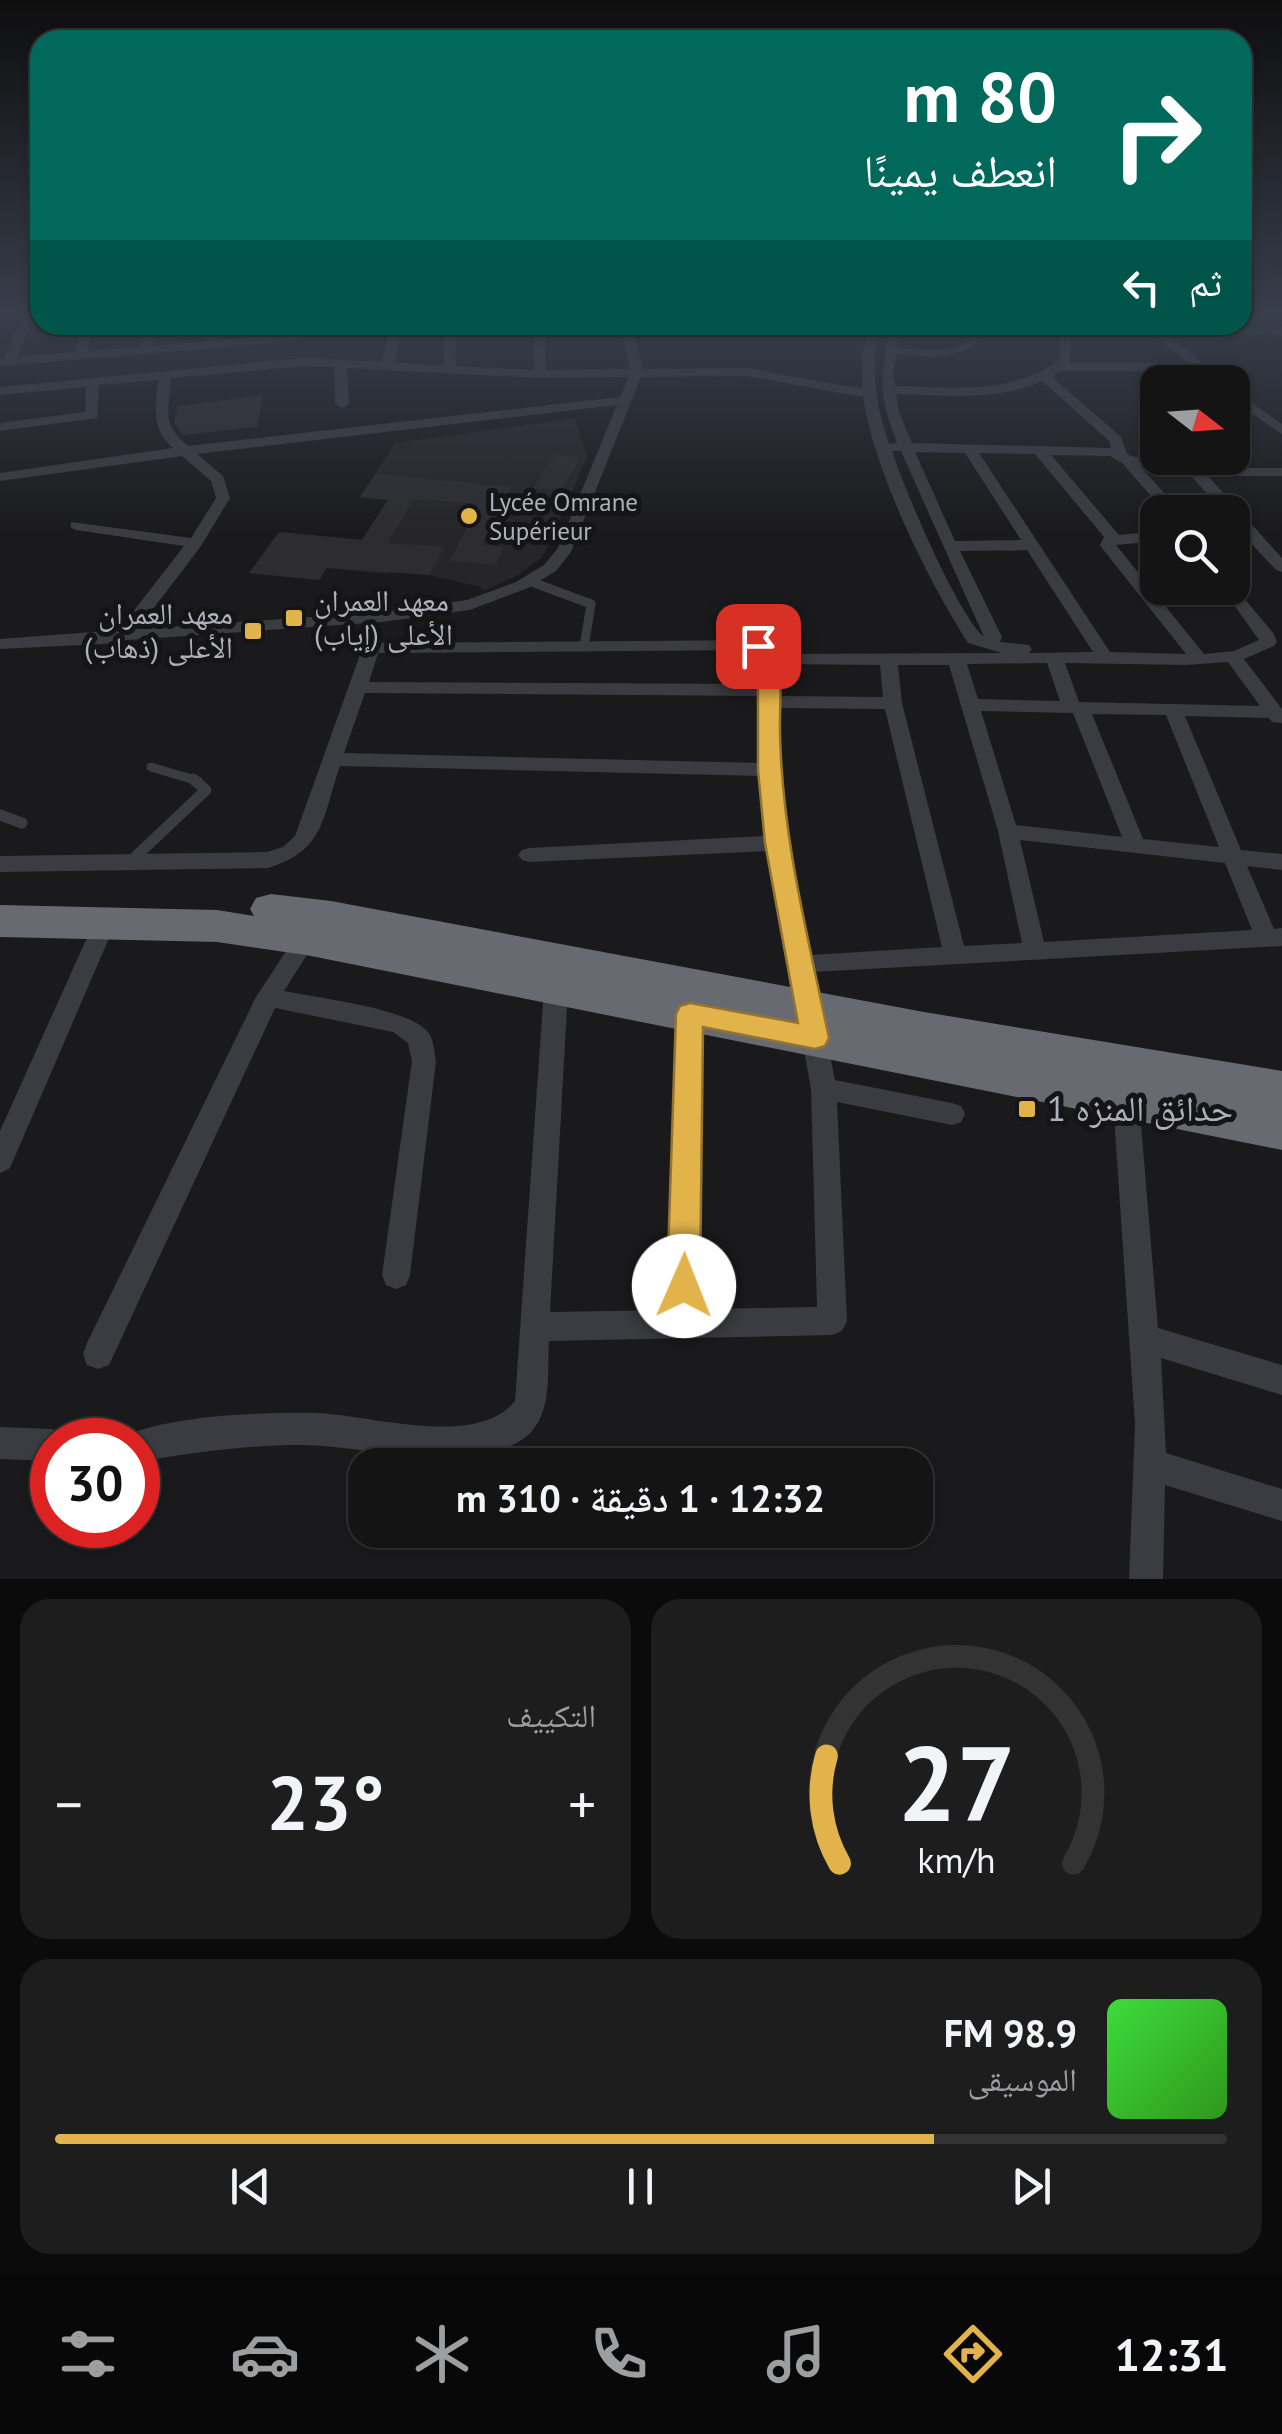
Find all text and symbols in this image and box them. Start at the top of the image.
text: 80 m [904,51,1057,141]
icon: right [1092,70,1222,200]
text: انعطف يمينًا [863,141,1057,199]
text: ثم [1189,257,1222,306]
icon: left [1114,260,1169,315]
north arrow [1140,365,1250,475]
map controls [1140,365,1250,605]
place label: Lycée Omrane Supérieur [489,486,638,547]
button: search [1140,495,1250,605]
marker: Lycée Omrane Supérieur [458,505,480,527]
place label: معهد العمران الأعلى (إياب) [314,580,453,654]
place label: معهد العمران الأعلى (ذهاب) [84,593,233,666]
pin [716,604,801,689]
marker: معهد العمران الأعلى (إياب) [283,607,305,629]
icon: arrive [731,619,786,674]
marker: معهد العمران الأعلى (ذهاب) [242,620,264,642]
place label: حدائق المنزه 1 [1047,1085,1233,1131]
marker: حدائق المنزه 1 [1016,1098,1038,1120]
position arrow [632,1234,736,1338]
speed limit sign: 30 [30,1418,160,1548]
text: 12:32 · 1 دقيقة · 310 m [456,1473,825,1522]
text: التكييف [506,1694,596,1736]
text: 27 [898,1715,1015,1850]
text: 23° [267,1754,384,1851]
text: − [55,1768,83,1839]
text: + [568,1768,596,1839]
text: km/h [917,1837,996,1883]
text: 98.9 FM [944,2008,1077,2057]
text: الموسيقى [967,2058,1077,2100]
icon: previous [223,2159,278,2214]
icon: pause [613,2159,668,2214]
icon: next [1004,2159,1059,2214]
icon: filters [53,2319,123,2389]
icon: car [230,2319,300,2389]
icon: climate [407,2319,477,2389]
icon: phone [584,2319,654,2389]
icon: music [761,2319,831,2389]
icon: directions [938,2319,1008,2389]
text: 12:31 [1114,2325,1229,2383]

